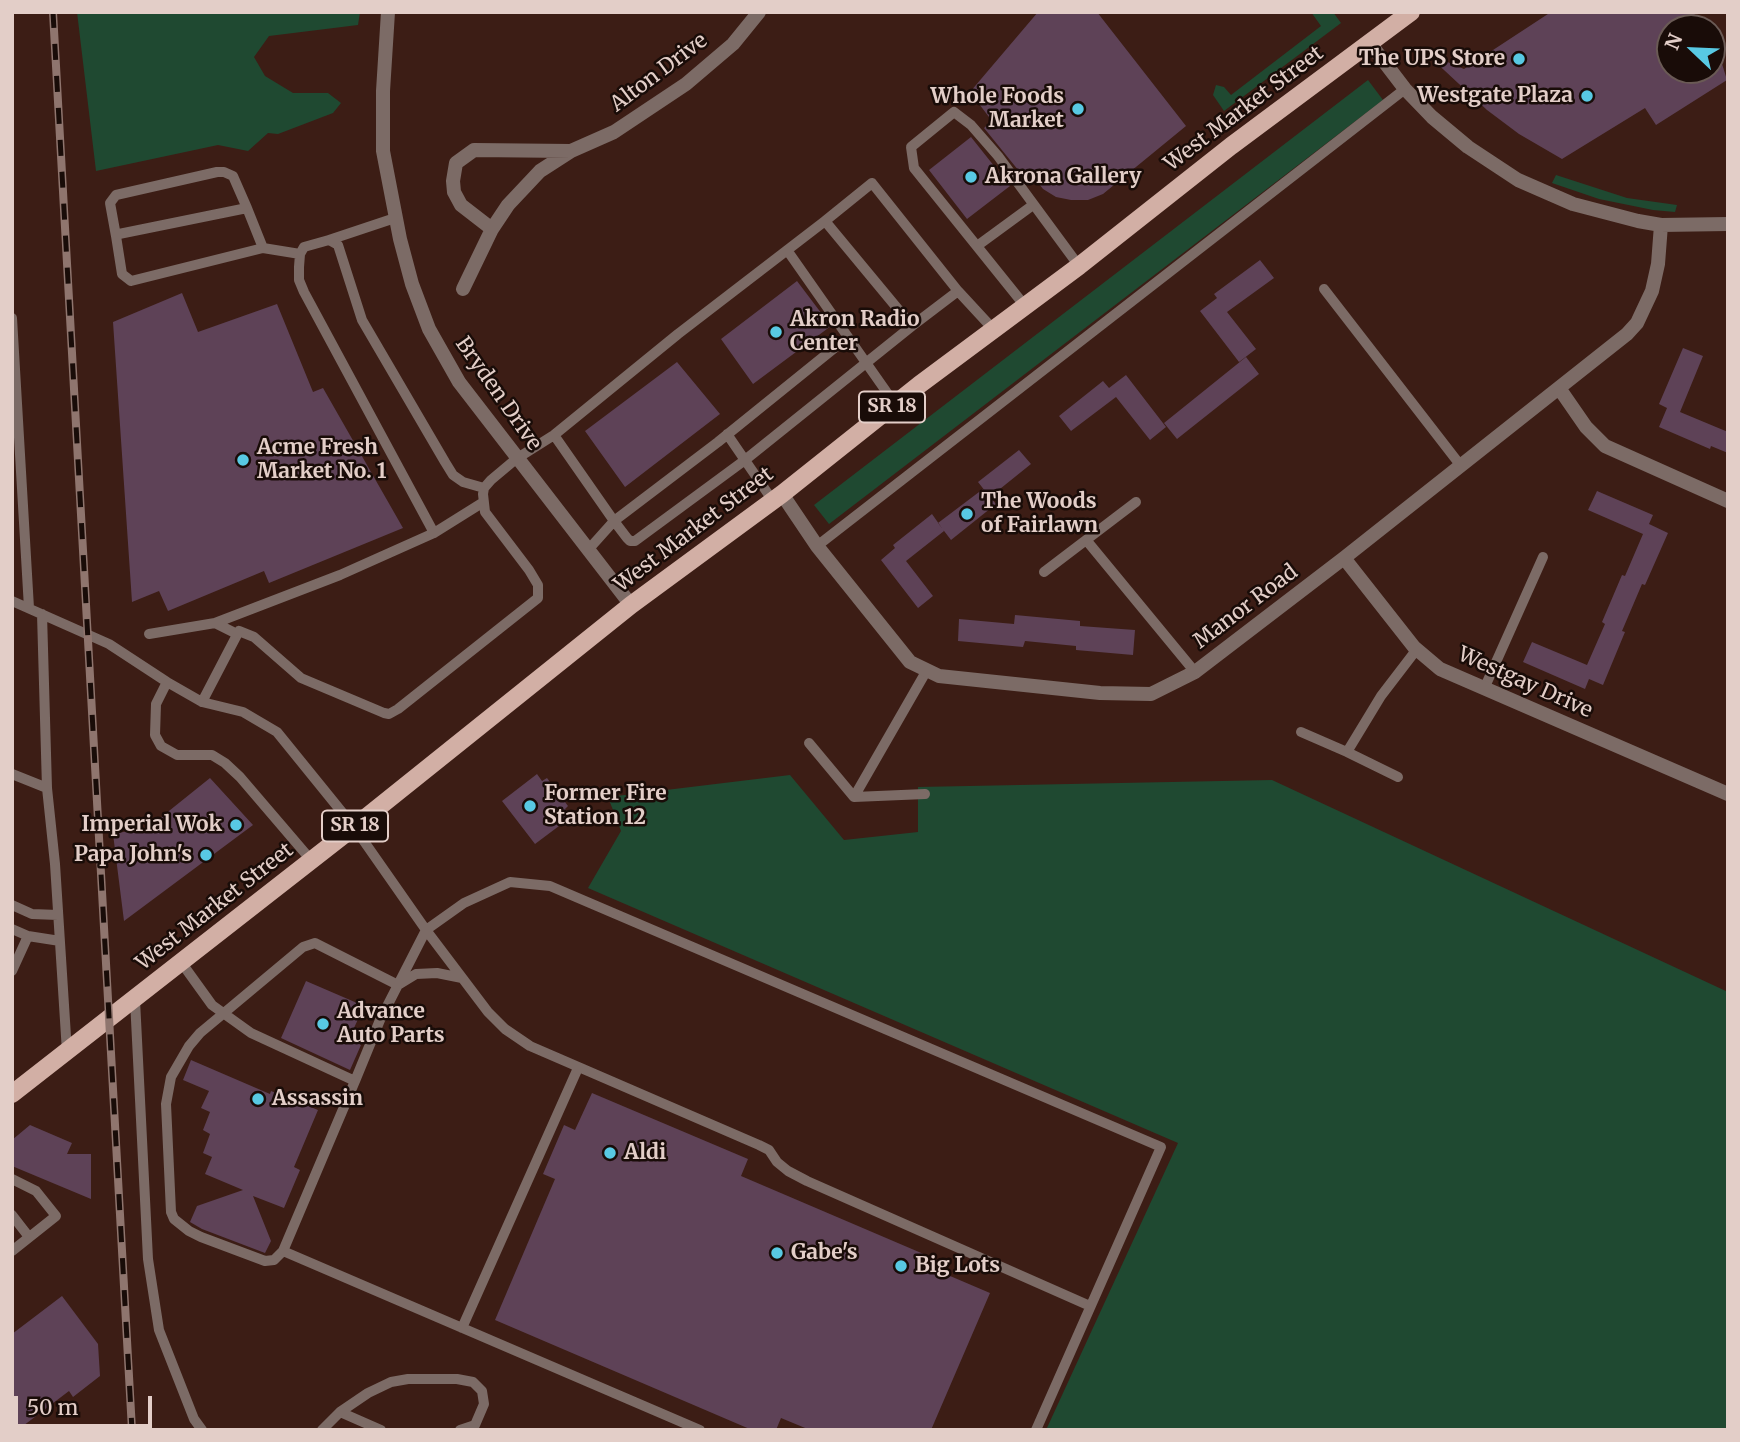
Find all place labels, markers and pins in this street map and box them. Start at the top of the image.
place label: The UPS Store [1359,46,1505,72]
marker: The UPS Store [1511,51,1527,67]
place label: Westgate Plaza [1417,83,1573,109]
place label: Whole Foods Market [930,84,1064,134]
marker: Westgate Plaza [1579,88,1595,104]
marker: Whole Foods Market [1070,101,1086,117]
place label: Akrona Gallery [985,164,1141,190]
marker: Akrona Gallery [963,169,979,185]
place label: Akron Radio Center [790,307,919,357]
marker: Akron Radio Center [768,324,784,340]
place label: Acme Fresh Market No. 1 [257,435,386,485]
marker: Acme Fresh Market No. 1 [235,452,251,468]
place label: The Woods of Fairlawn [981,489,1098,539]
marker: The Woods of Fairlawn [959,506,975,522]
place label: Former Fire Station 12 [544,781,667,831]
marker: Former Fire Station 12 [522,798,538,814]
place label: Imperial Wok [81,812,222,838]
marker: Imperial Wok [228,817,244,833]
place label: Papa John's [74,842,192,868]
marker: Papa John's [198,847,214,863]
place label: Advance Auto Parts [337,999,445,1049]
marker: Advance Auto Parts [315,1016,331,1032]
place label: Assassin [272,1086,363,1112]
marker: Assassin [250,1091,266,1107]
place label: Aldi [624,1140,666,1166]
marker: Aldi [602,1145,618,1161]
place label: Gabe's [791,1240,858,1266]
marker: Gabe's [769,1245,785,1261]
place label: Big Lots [915,1253,1000,1279]
marker: Big Lots [893,1258,909,1274]

